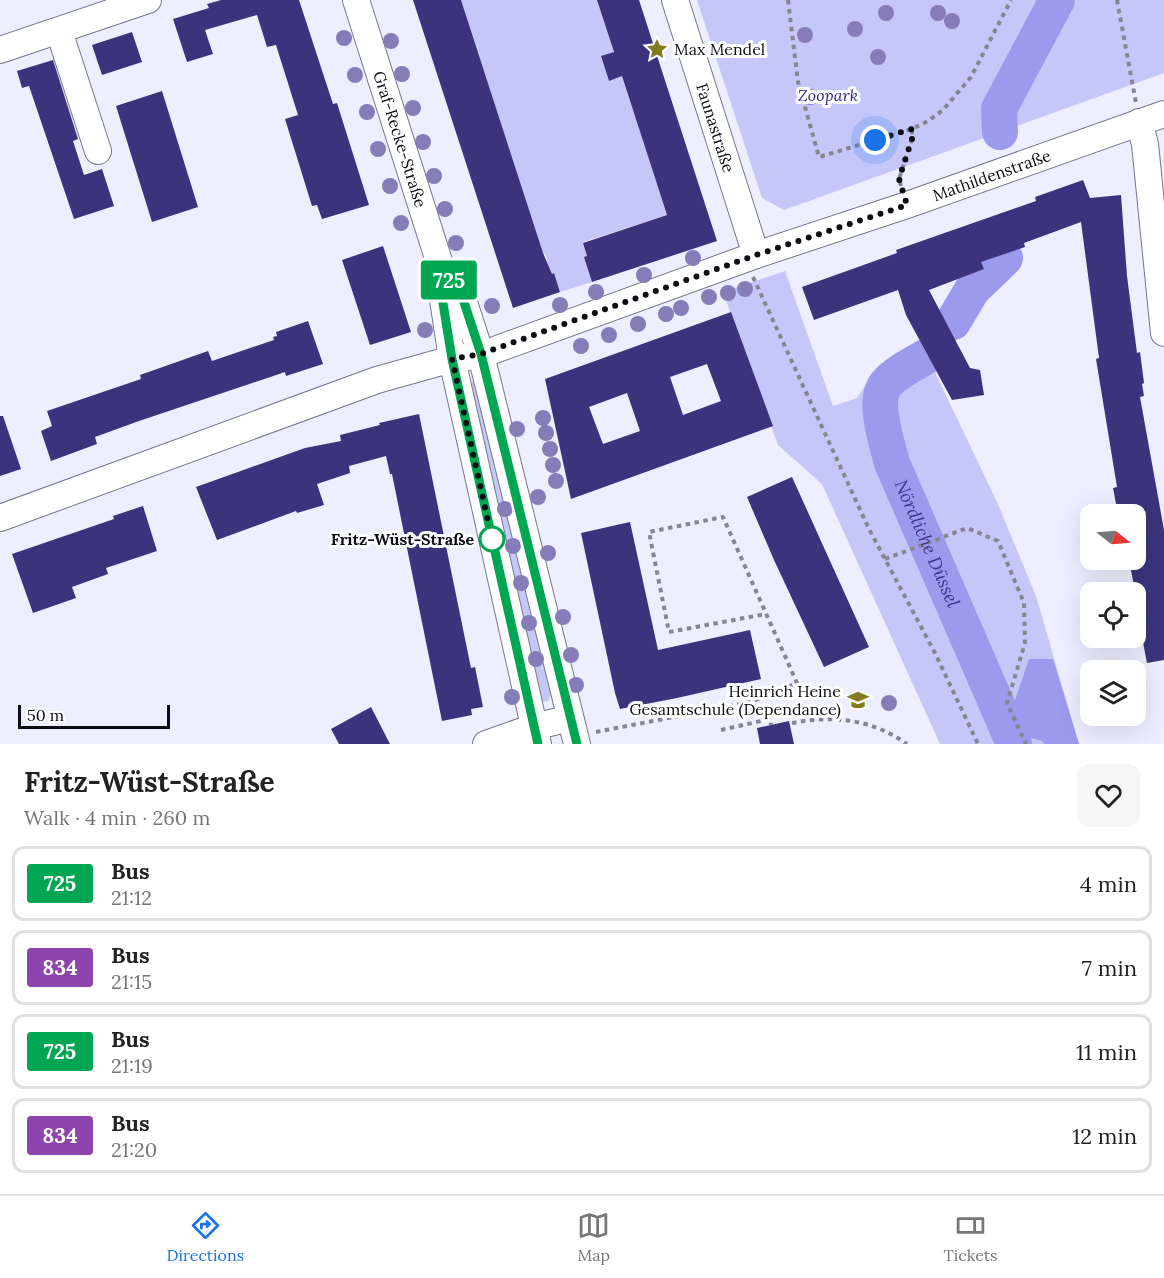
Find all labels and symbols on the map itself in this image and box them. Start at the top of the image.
place icon: Max Mendel [645,37,669,61]
place label: Max Mendel [674,39,765,59]
street label: Graf-Recke-Straße [369,69,431,210]
street label: Faunastraße [692,81,739,175]
park label: Zoopark [798,85,858,105]
your location [860,125,890,155]
street label: Mathildenstraße [930,145,1054,205]
line badge: 725 [414,260,484,300]
water label: Nördliche Düssel [890,476,965,611]
north arrow [1080,504,1146,570]
marker: Fritz-Wüst-Straße [479,526,505,552]
place label: Fritz-Wüst-Straße [331,529,474,549]
place label: Heinrich Heine Gesamtschule (Dependance) [629,681,841,720]
school or university icon: Heinrich Heine Gesamtschule (Dependance) [846,688,870,712]
scale bar [18,702,170,730]

